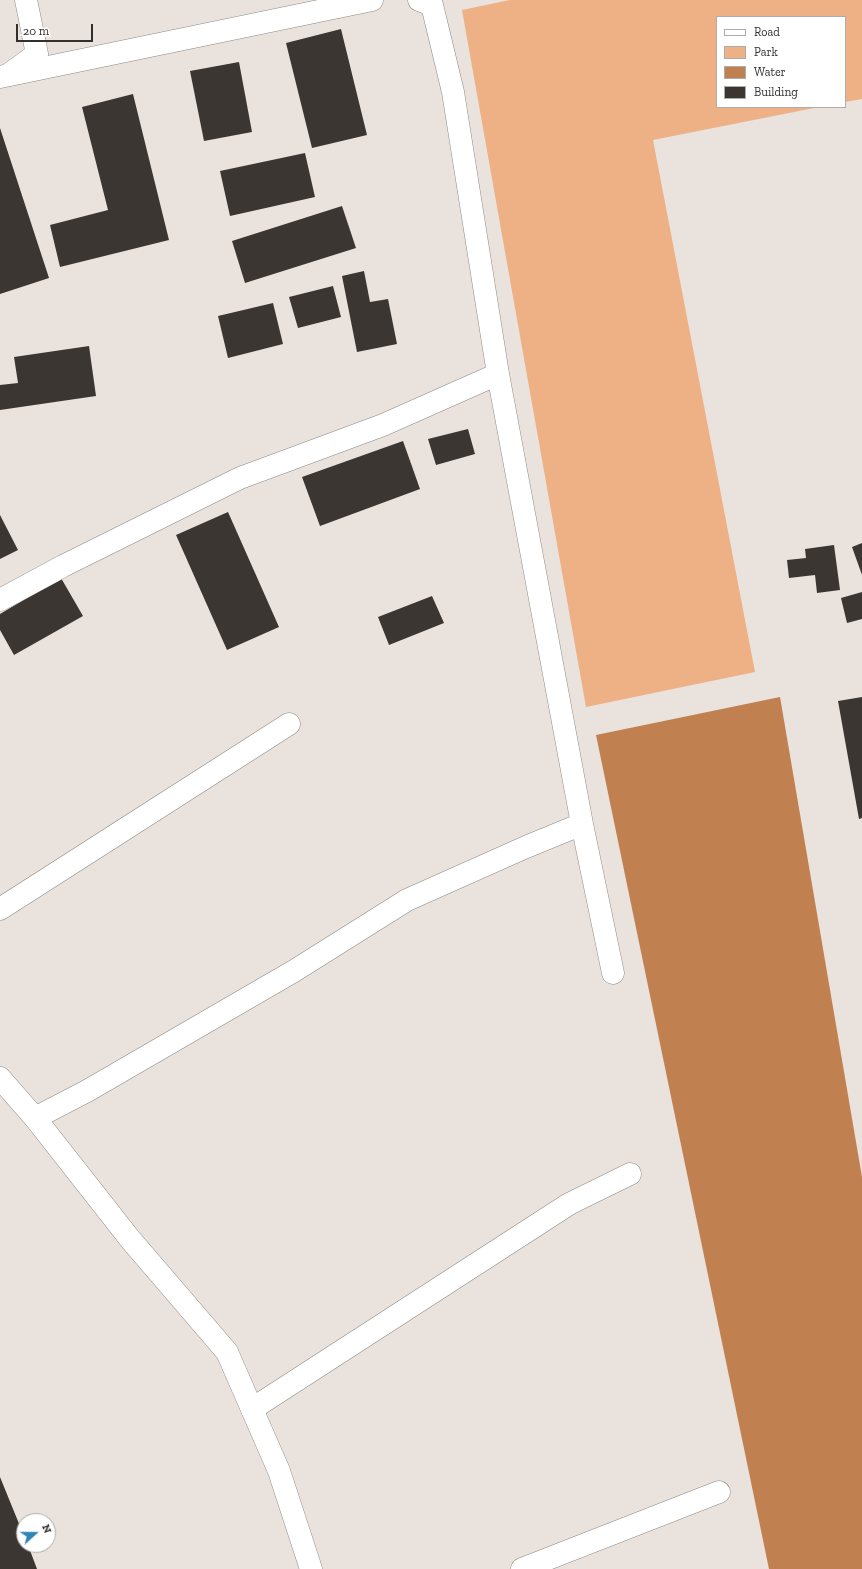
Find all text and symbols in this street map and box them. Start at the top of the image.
scale bar [18,16,95,42]
legend [716,16,846,108]
text: 20 m [23,24,49,38]
text: Road [754,25,780,39]
text: Park [754,45,778,59]
text: Water [754,65,786,79]
text: Building [754,85,798,99]
north arrow [16,1513,56,1553]
text: N [39,1523,54,1535]

